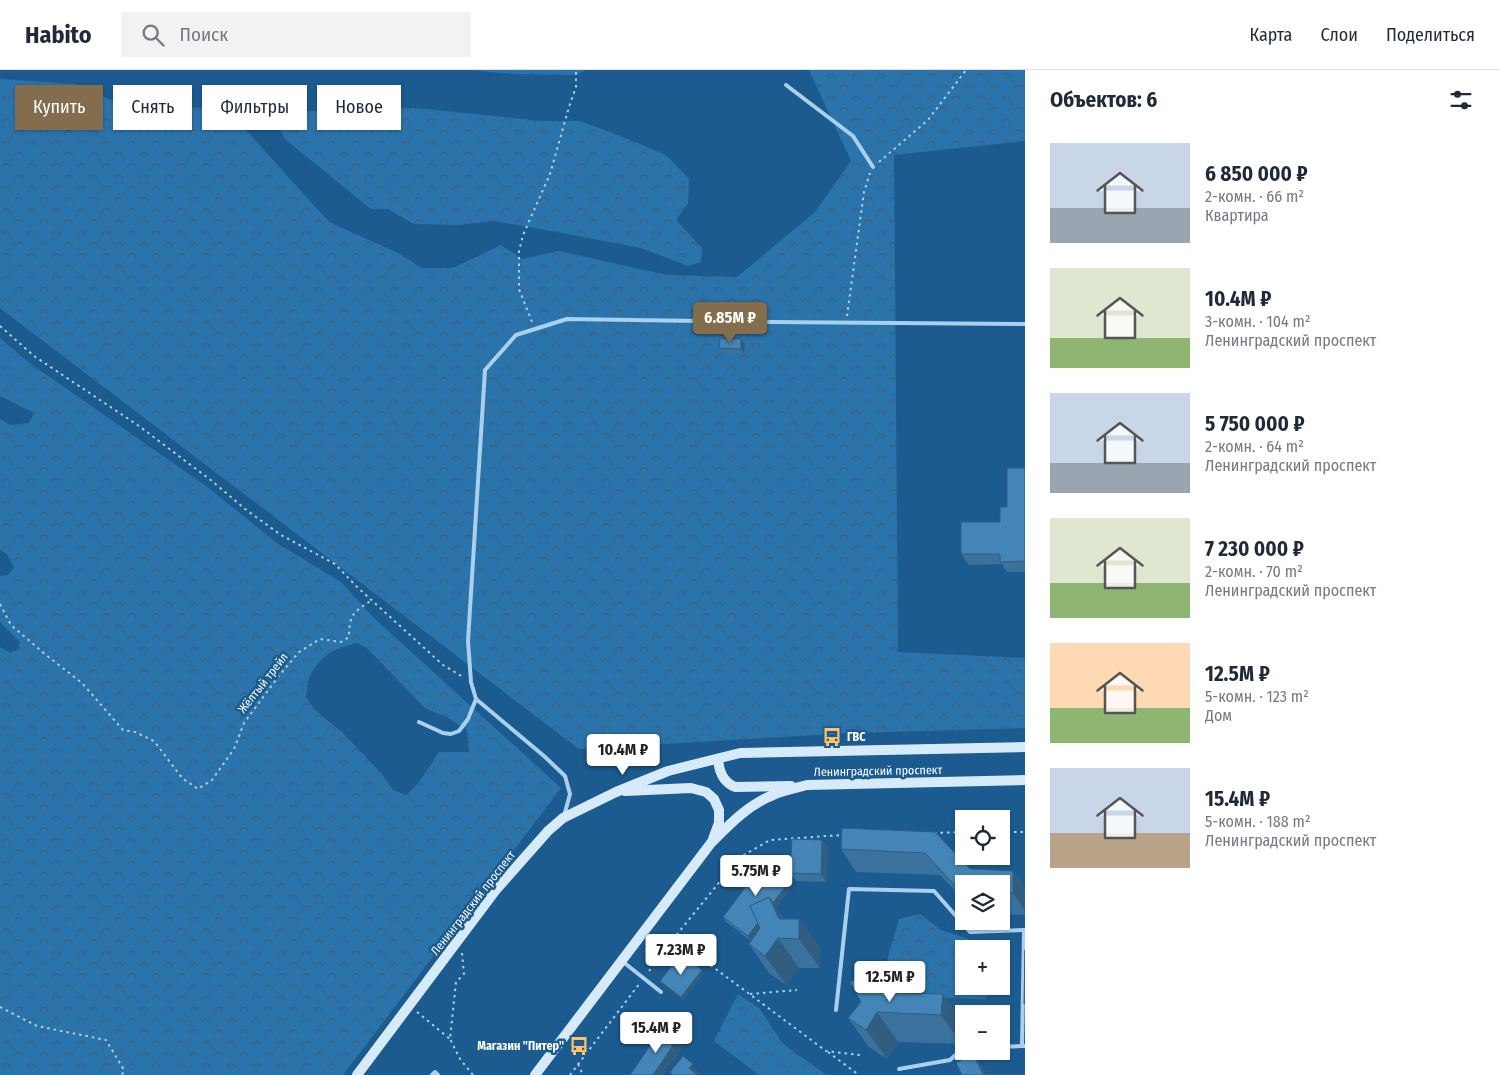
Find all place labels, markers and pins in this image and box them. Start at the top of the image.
pin: 6.85M ₽ [684,302,776,344]
bus stop icon: ГВС [821,726,843,748]
place label: ГВС [847,730,866,744]
pin: 10.4M ₽ [577,734,669,776]
pin: 5.75M ₽ [710,854,802,897]
pin: 7.23M ₽ [635,934,727,976]
pin: 12.5M ₽ [844,960,936,1003]
pin: 15.4M ₽ [610,1012,702,1054]
bus stop icon: Магазин "Питер" [568,1035,590,1057]
place label: Магазин "Питер" [477,1039,564,1053]

